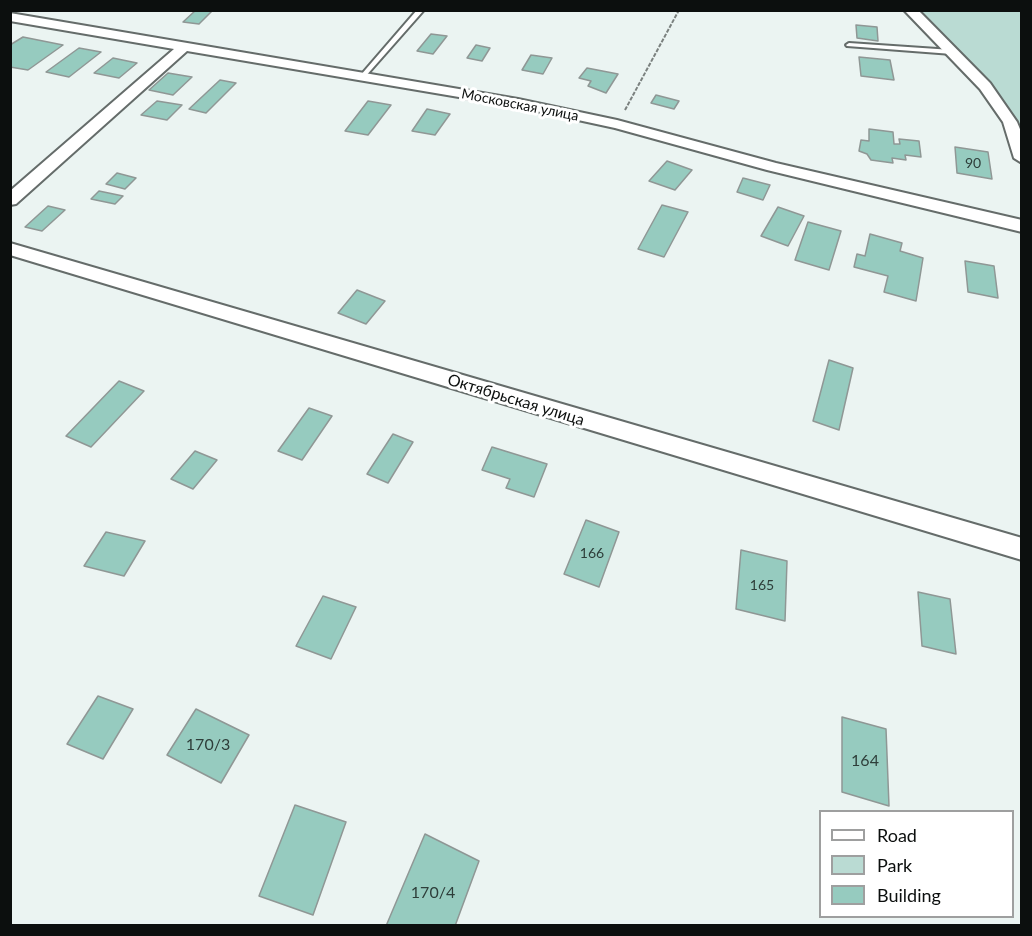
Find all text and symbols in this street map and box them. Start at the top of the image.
street label: Московская улица [460,85,580,125]
house number: 90 [965,155,981,171]
street label: Октябрьская улица [445,370,587,430]
house number: 166 [580,545,604,561]
house number: 165 [750,577,774,593]
house number: 170/3 [186,735,230,755]
house number: 164 [851,751,879,771]
legend [819,810,1014,918]
text: Road [877,824,917,846]
text: Park [877,854,912,876]
house number: 170/4 [411,883,455,903]
text: Building [877,884,941,906]

